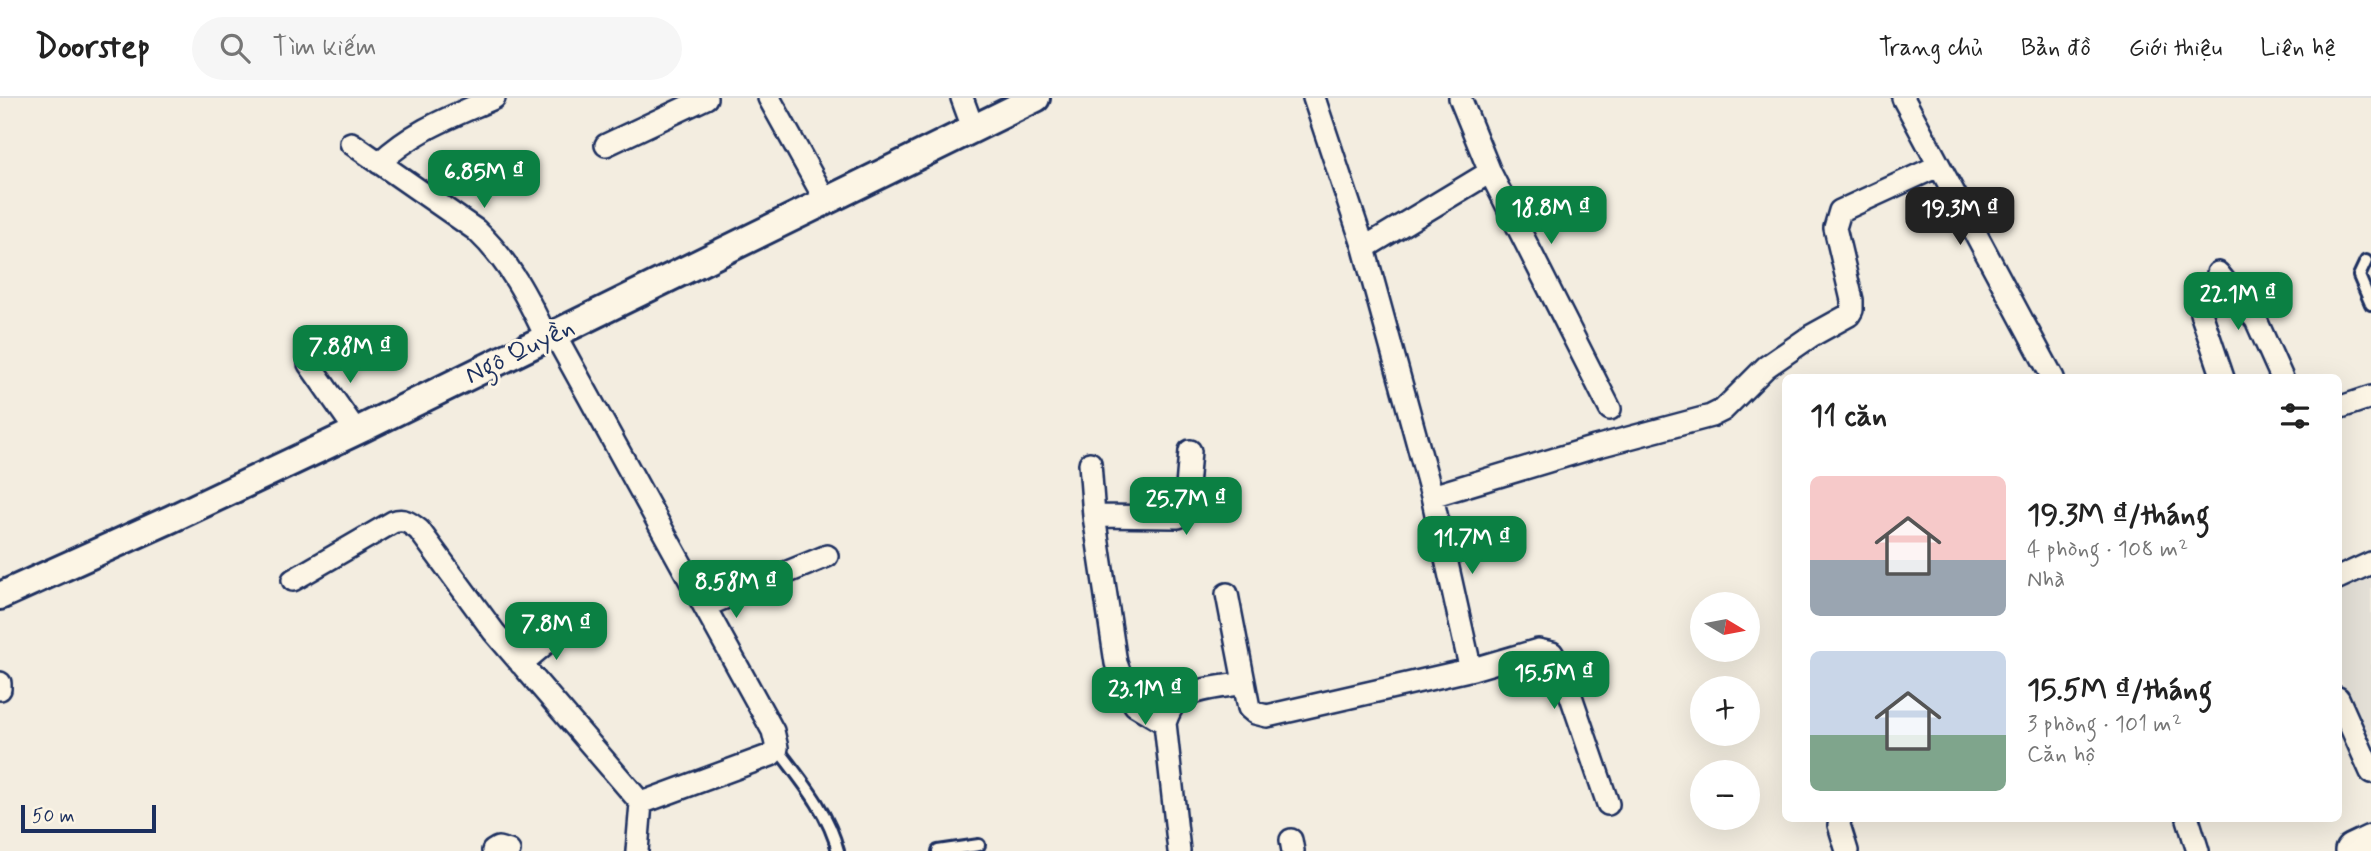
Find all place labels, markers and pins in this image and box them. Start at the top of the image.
pin: 6.85M ₫ [419,150,549,210]
pin: 18.8M ₫ [1486,186,1616,246]
pin: 19.3M ₫ [1895,188,2025,247]
pin: 22.1M ₫ [2173,272,2303,332]
pin: 7.88M ₫ [285,326,415,385]
pin: 25.7M ₫ [1121,478,1251,537]
pin: 11.7M ₫ [1407,517,1537,576]
pin: 8.58M ₫ [671,560,801,620]
pin: 7.8M ₫ [499,602,613,662]
pin: 15.5M ₫ [1489,652,1619,711]
pin: 23.1M ₫ [1080,668,1210,727]

